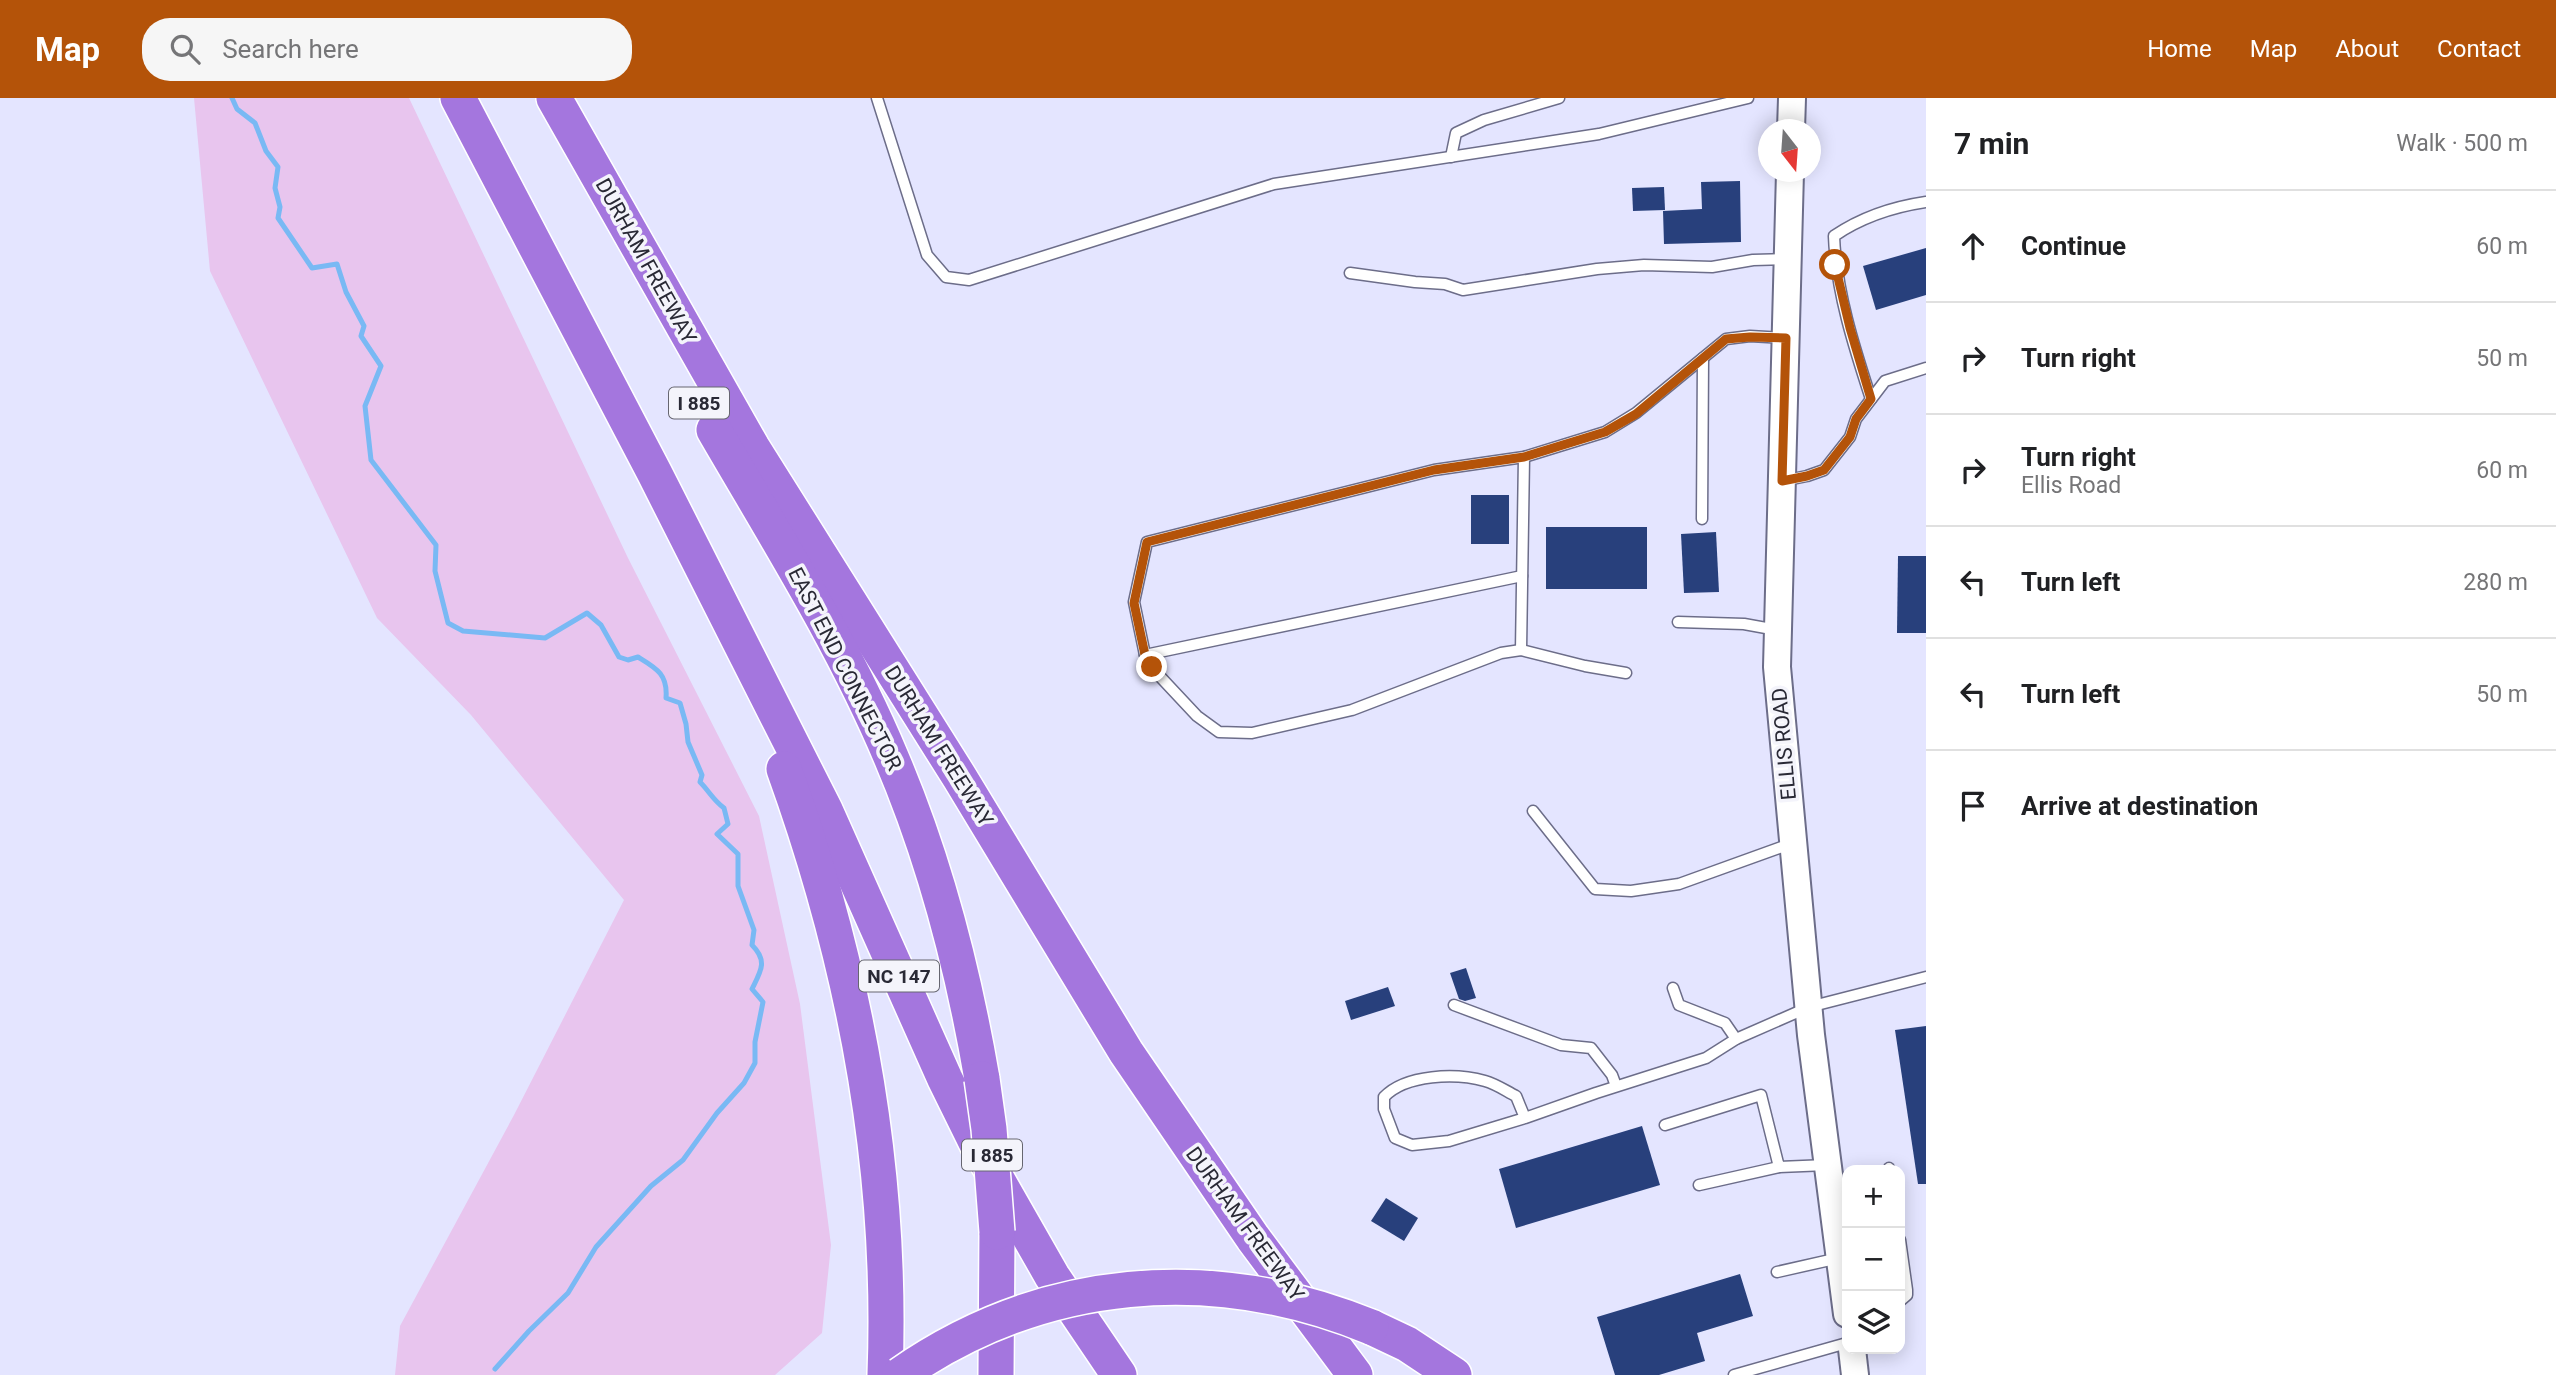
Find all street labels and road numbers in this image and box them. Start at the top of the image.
street label: DURHAM FREEWAY [591,174,701,348]
road number: I 885 [669,388,729,418]
street label: EAST END CONNECTOR [783,564,907,774]
street label: DURHAM FREEWAY [880,661,998,831]
street label: ELLIS ROAD [1767,687,1801,801]
road number: NC 147 [859,960,939,992]
road number: I 885 [962,1140,1022,1170]
street label: DURHAM FREEWAY [1181,1142,1309,1306]

